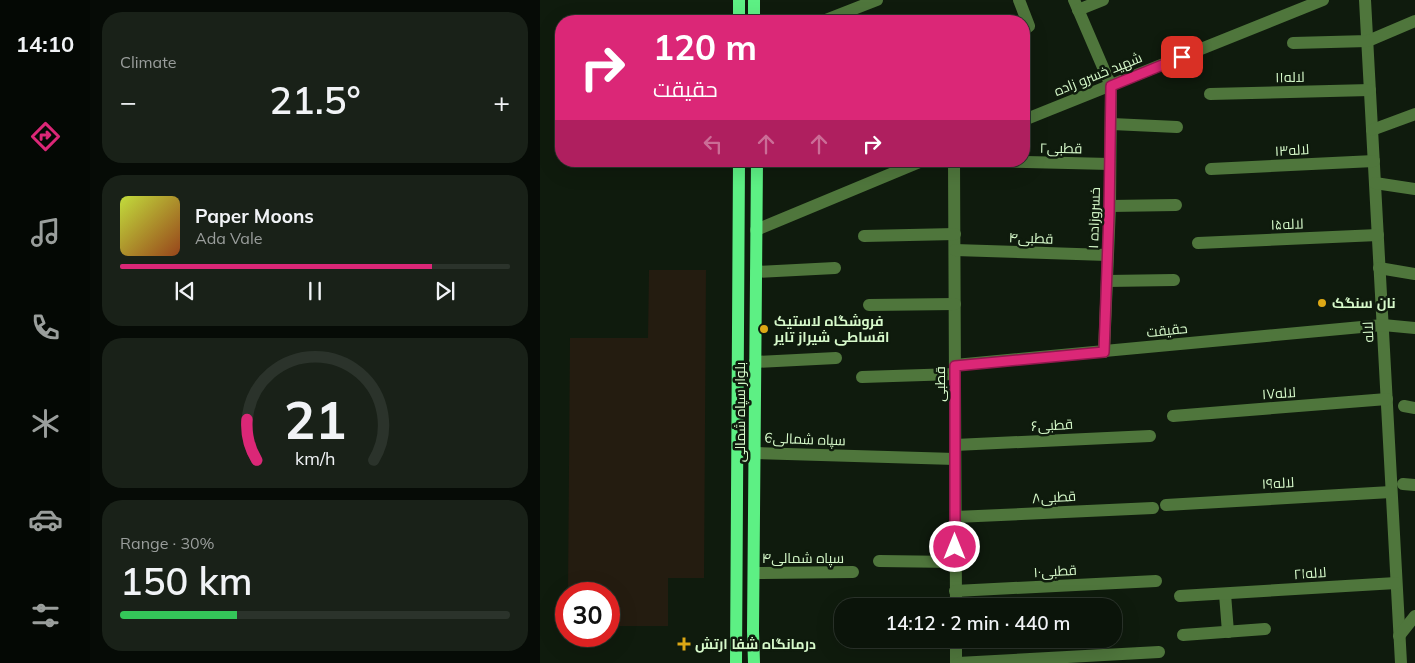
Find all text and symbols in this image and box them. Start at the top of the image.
text: 120 m [653,25,757,69]
text: 14:10 [16,30,74,58]
icon: right [570,35,635,100]
pin [1161,36,1203,78]
icon: arrive [1168,43,1196,71]
street label: شهید خسرو زاده [1051,48,1145,100]
text: Climate [120,52,176,72]
street label: لاله۱۱ [1275,68,1305,86]
text: حقیقت [653,75,718,103]
text: 21.5° [269,76,361,124]
text: − [120,84,137,119]
text: + [493,84,510,119]
icon: directions [28,119,63,154]
icon: left [699,130,727,158]
icon: ahead [752,130,780,158]
icon: ahead [805,130,833,158]
icon: right [858,130,886,158]
street label: قطبی۲ [1039,139,1083,157]
street label: لاله۱۳ [1274,140,1310,160]
street label: خسروزاده ۱ [1084,187,1104,249]
text: Paper Moons [195,204,314,228]
street label: لاله۱۵ [1270,214,1304,234]
icon: music [28,215,63,250]
text: Ada Vale [195,228,262,248]
street label: قطبی۴ [1008,228,1054,248]
icon: previous [171,277,199,305]
icon: pause [301,277,329,305]
icon: next [431,277,459,305]
place label: نان سنگک [1332,294,1396,312]
marker: نان سنگک [1316,297,1328,309]
icon: phone [28,310,63,345]
place label: فروشگاه لاستیک اقساطی شیراز تایر [773,312,889,346]
street label: حقیقت [1146,319,1188,341]
street label: لاله [1358,321,1378,343]
marker: فروشگاه لاستیک اقساطی شیراز تایر [758,323,770,335]
street label: بلوار سپاه شمالی [731,362,750,462]
street label: قطبی [931,366,949,402]
street label: لاله۱۷ [1261,383,1297,403]
text: 21 [284,387,346,452]
icon: climate [28,406,63,441]
street label: قطبی۶ [1030,415,1074,435]
street label: 6سپاه شمالی [764,429,846,450]
text: km/h [295,447,335,469]
street label: لاله۱۹ [1261,473,1295,493]
street label: قطبی۸ [1031,487,1077,507]
icon: car [28,502,63,537]
position arrow [928,520,980,572]
text: Range · 30% [120,533,215,553]
street label: سپاه شمالی۴ [762,549,844,568]
text: 150 km [120,557,253,605]
street label: قطبی۱۰ [1033,561,1077,581]
street label: لاله۲۱ [1293,563,1327,583]
speed limit sign: 30 [555,582,620,647]
icon: filters [28,598,63,633]
text: 14:12 · 2 min · 440 m [885,611,1071,635]
place label: درمانگاه شفا ارتش [695,635,816,653]
marker: درمانگاه شفا ارتش [677,637,691,651]

